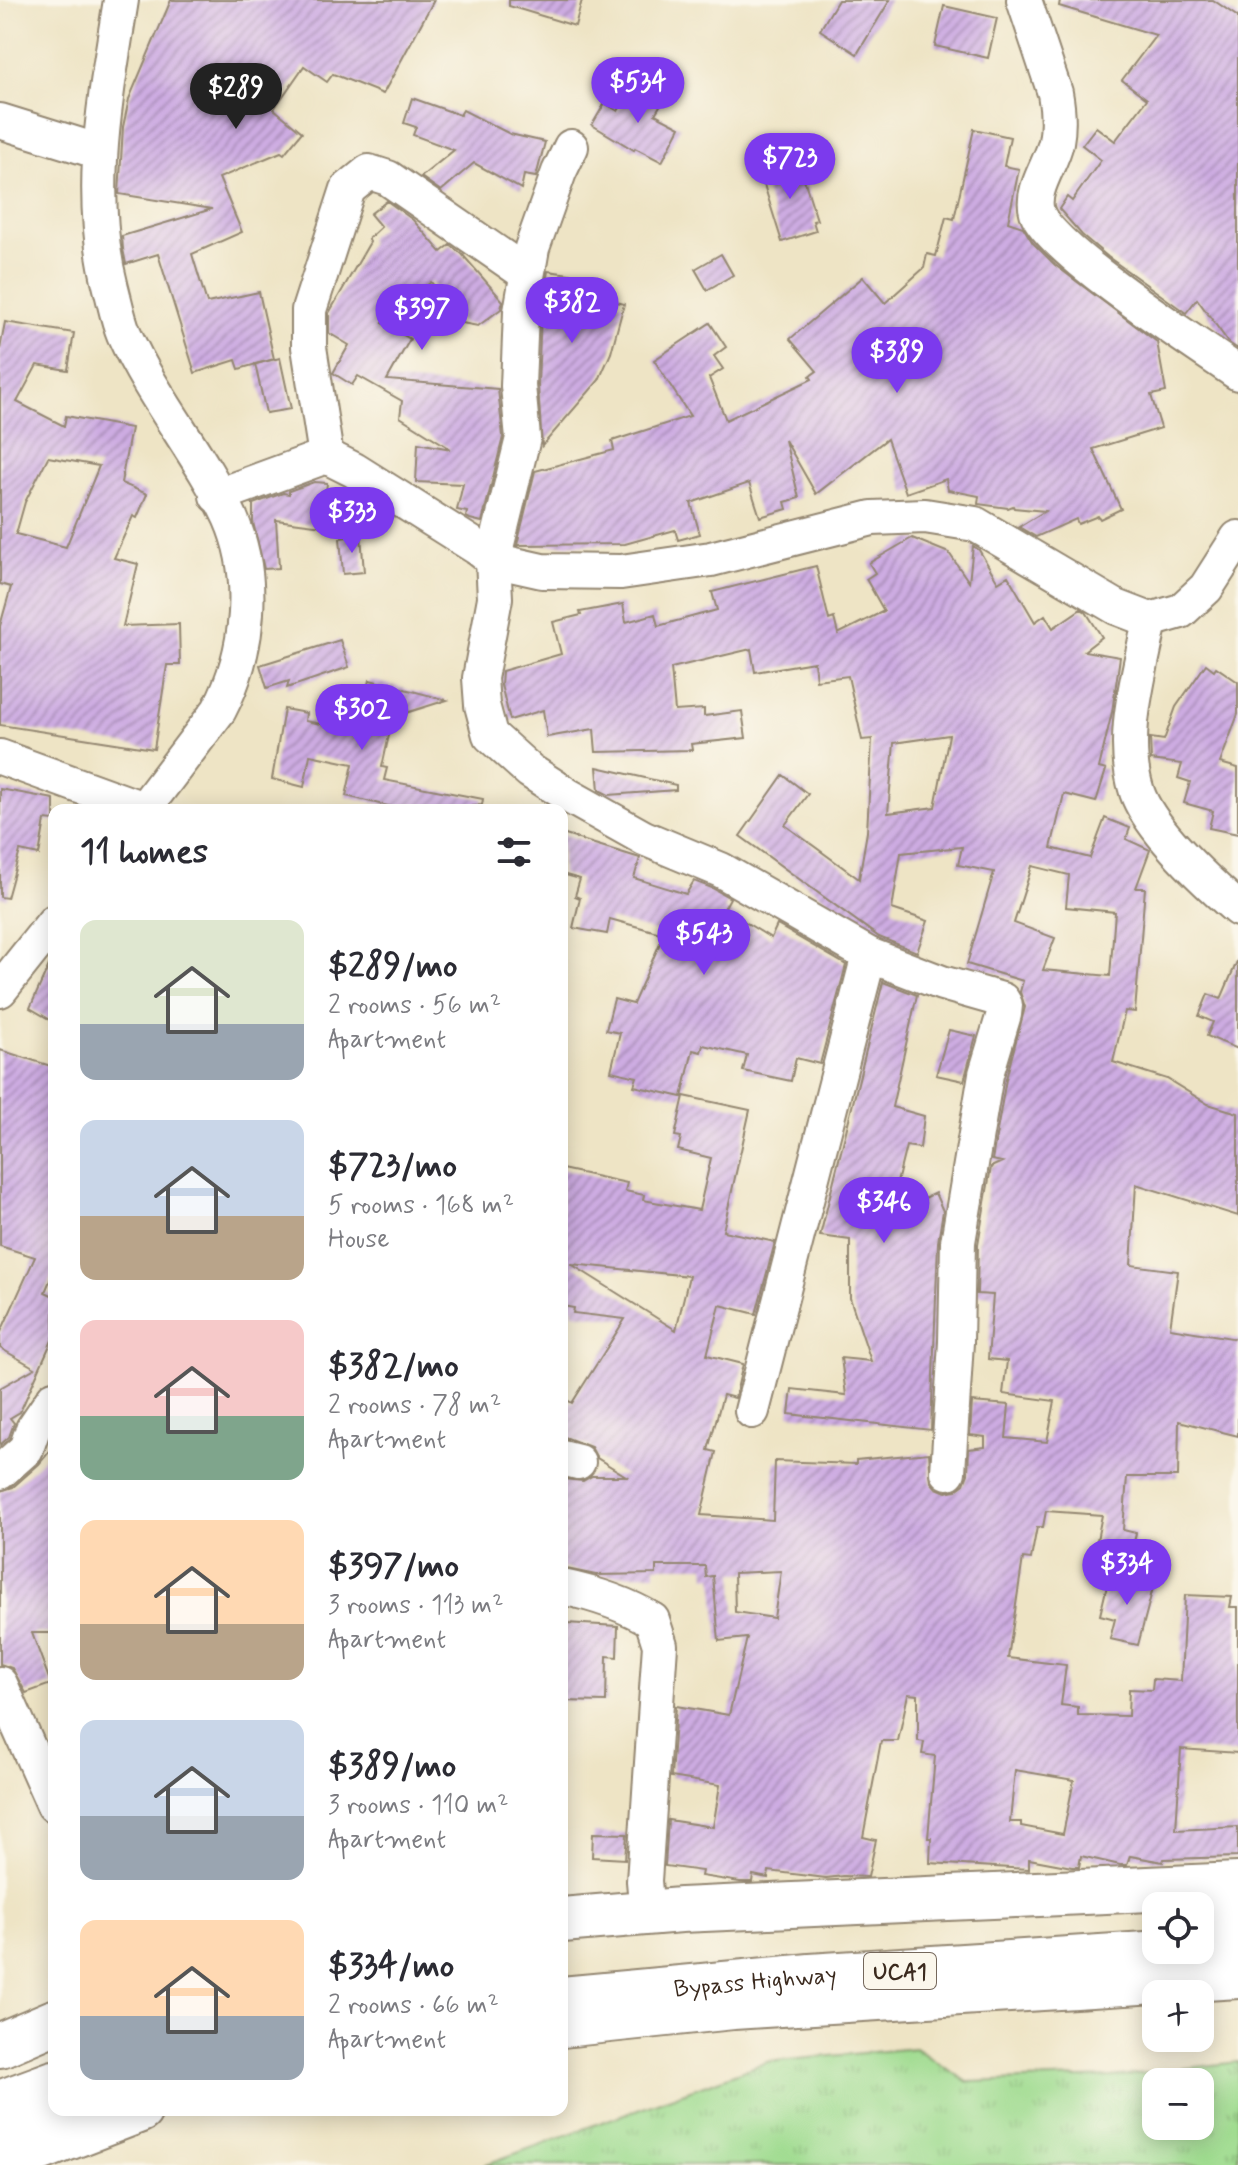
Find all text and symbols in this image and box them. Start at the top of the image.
pin: $534 [591,57,685,125]
pin: $289 [189,63,283,131]
text: $534 [609,66,667,100]
text: $289 [208,72,264,106]
pin: $723 [743,133,837,201]
text: $723 [762,142,818,176]
pin: $382 [525,277,619,345]
pin: $397 [375,284,469,352]
text: $382 [544,286,600,320]
text: $397 [393,293,451,327]
pin: $389 [850,327,944,395]
text: $389 [870,336,925,370]
pin: $333 [305,487,399,555]
text: $333 [328,496,376,530]
pin: $302 [315,684,409,752]
text: $302 [333,693,391,727]
text: 11 homes [80,830,208,875]
icon: filters [492,830,536,874]
pin: $543 [657,909,751,977]
text: $543 [675,918,733,952]
text: $289/mo [328,944,458,989]
icon: home [144,952,240,1048]
text: 2 rooms · 56 m² [328,989,501,1023]
text: Apartment [328,1023,446,1057]
text: $723/mo [328,1144,457,1189]
icon: home [144,1152,240,1248]
pin: $346 [837,1177,931,1245]
text: $346 [856,1186,912,1220]
text: 5 rooms · 168 m² [328,1189,514,1223]
text: House [328,1223,389,1257]
text: $382/mo [328,1344,459,1389]
icon: home [144,1352,240,1448]
text: 2 rooms · 78 m² [328,1389,501,1423]
text: Apartment [328,1423,446,1457]
pin: $334 [1080,1539,1174,1607]
text: $397/mo [328,1544,459,1589]
text: $334 [1100,1548,1154,1582]
icon: home [144,1552,240,1648]
text: 3 rooms · 113 m² [328,1589,504,1623]
text: Apartment [328,1623,446,1657]
text: $389/mo [328,1744,456,1789]
icon: home [144,1752,240,1848]
text: 3 rooms · 110 m² [328,1789,509,1823]
text: Apartment [328,1823,446,1857]
map controls [1142,1892,1214,2140]
button: locate [1142,1892,1214,1964]
text: $334/mo [328,1944,454,1989]
icon: home [144,1952,240,2048]
road number: UCA1 [864,1953,936,1989]
street label: Bypass Highway [673,1960,838,2006]
button: + [1142,1980,1214,2052]
text: 2 rooms · 66 m² [328,1989,499,2023]
text: Apartment [328,2023,446,2057]
button: − [1142,2068,1214,2140]

